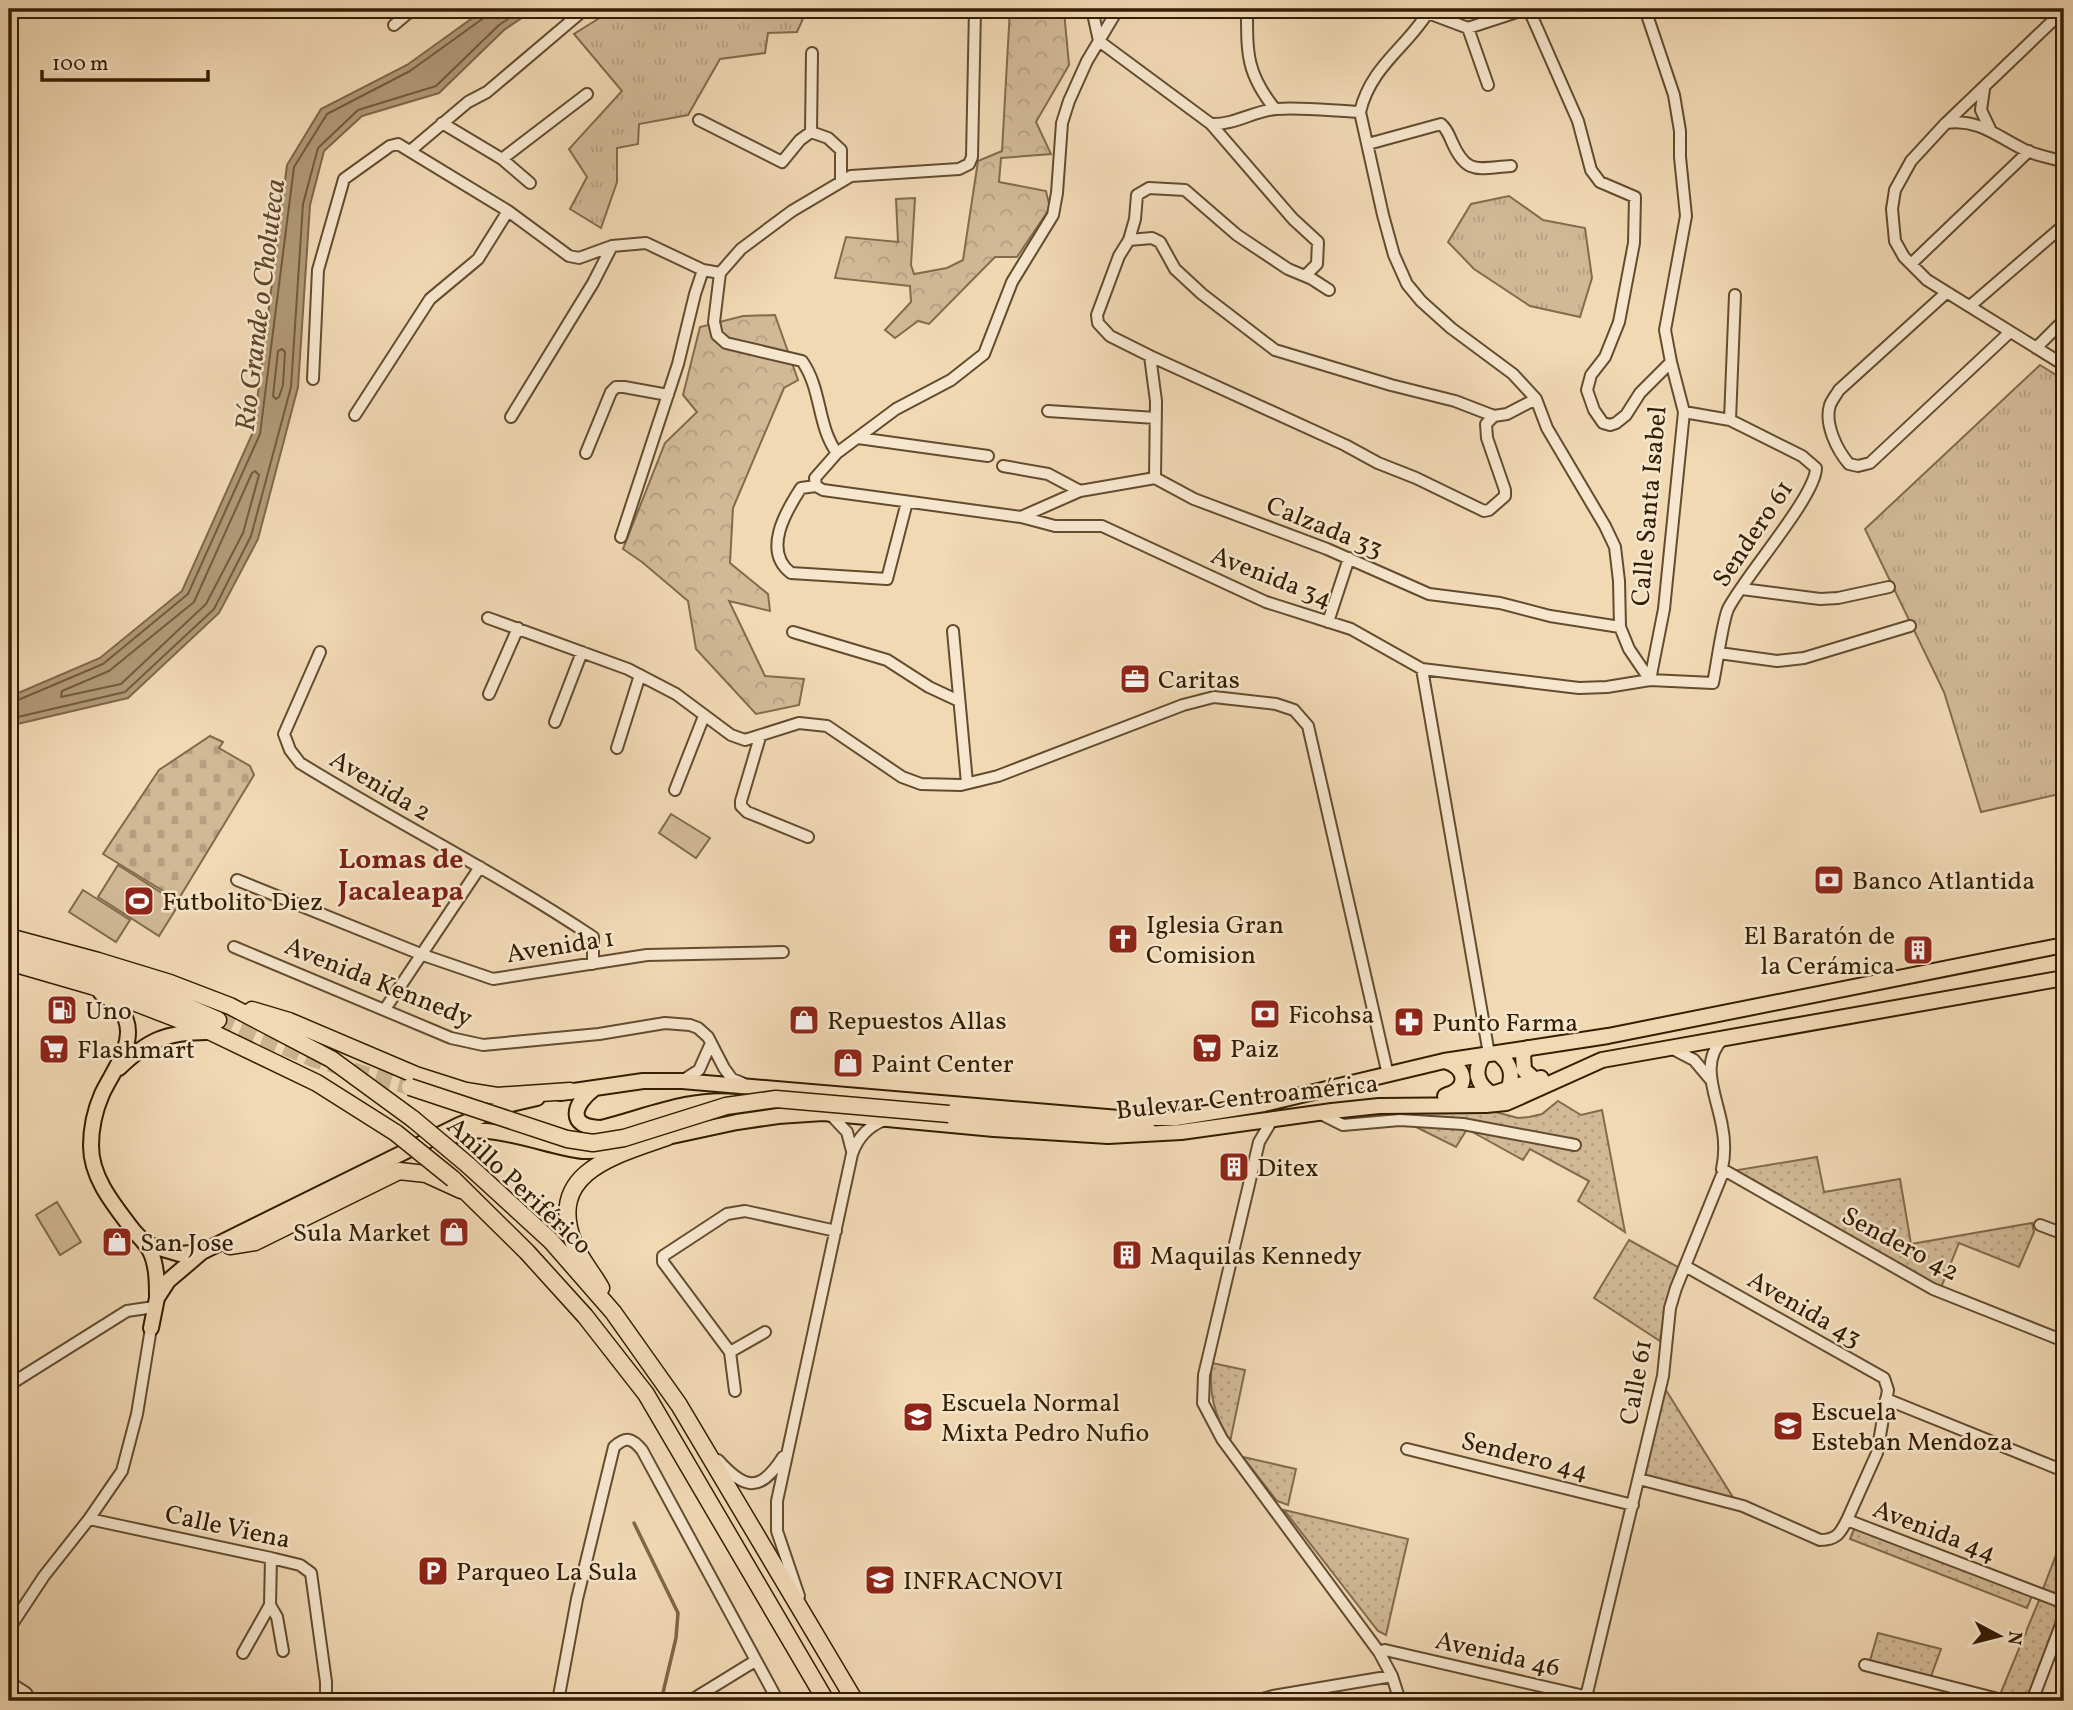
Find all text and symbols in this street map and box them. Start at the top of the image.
scale bar [42,38,208,82]
text: 100 m [52,50,109,79]
water label: Río Grande o Choluteca [227,177,296,434]
street label: Calle Santa Isabel [1623,405,1677,608]
street label: Sendero 61 [1705,473,1803,595]
street label: Calzada 33 [1260,488,1388,568]
street label: Avenida 34 [1205,538,1337,618]
office icon: Caritas [1118,662,1152,696]
place label: Caritas [1158,663,1240,699]
street label: Avenida 2 [322,742,438,831]
district label: Lomas de Jacaleapa [337,841,464,912]
bank icon: Banco Atlantida [1812,863,1846,897]
place label: Banco Atlantida [1852,864,2035,900]
sports icon: Futbolito Diez [122,884,156,918]
place label: Futbolito Diez [162,885,323,921]
place label: Iglesia Gran Comision [1146,908,1284,974]
place label: El Baratón de la Cerámica [1743,919,1895,985]
street label: Avenida 1 [504,921,617,973]
church icon: Iglesia Gran Comision [1106,922,1140,956]
street label: Avenida Kennedy [279,929,478,1037]
building icon: El Baratón de la Cerámica [1901,933,1935,967]
fuel station icon: Uno [45,993,79,1027]
place label: Uno [85,994,132,1030]
bank icon: Ficohsa [1248,997,1282,1031]
place label: Ficohsa [1288,998,1374,1034]
shop icon: Repuestos Allas [787,1003,821,1037]
place label: Repuestos Allas [827,1004,1007,1040]
pharmacy icon: Punto Farma [1392,1005,1426,1039]
place label: Punto Farma [1432,1006,1578,1042]
supermarket icon: Paiz [1190,1031,1224,1065]
supermarket icon: Flashmart [37,1032,71,1066]
place label: Paiz [1230,1032,1279,1068]
place label: Flashmart [77,1033,195,1069]
shop icon: Paint Center [831,1046,865,1080]
place label: Paint Center [871,1047,1014,1083]
street label: Bulevar Centroamérica [1114,1066,1380,1130]
street label: Anillo Periférico [438,1109,599,1263]
building icon: Ditex [1217,1150,1251,1184]
place label: Ditex [1257,1151,1319,1187]
street label: Sendero 42 [1835,1199,1965,1291]
shop icon: Sula Market [437,1215,471,1249]
place label: Sula Market [293,1216,431,1252]
shop icon: San Jose [100,1225,134,1259]
place label: San Jose [140,1226,234,1262]
building icon: Maquilas Kennedy [1110,1238,1144,1272]
place label: Maquilas Kennedy [1150,1239,1362,1275]
street label: Avenida 43 [1740,1263,1868,1357]
street label: Calle 61 [1612,1337,1662,1428]
place label: Escuela Normal Mixta Pedro Nufio [941,1386,1149,1452]
place label: Escuela Esteban Mendoza [1811,1395,2013,1461]
school or university icon: Escuela Normal Mixta Pedro Nufio [901,1400,935,1434]
school or university icon: Escuela Esteban Mendoza [1771,1409,1805,1443]
street label: Sendero 44 [1457,1424,1592,1490]
street label: Avenida 44 [1867,1492,2001,1572]
street label: Calle Viena [162,1497,294,1559]
parking icon: Parqueo La Sula [416,1554,450,1588]
place label: Parqueo La Sula [456,1555,638,1591]
school or university icon: INFRACNOVI [863,1563,897,1597]
place label: INFRACNOVI [903,1564,1064,1600]
north arrow [1965,1602,2035,1672]
street label: Avenida 46 [1432,1623,1564,1687]
text: N [2000,1629,2028,1646]

